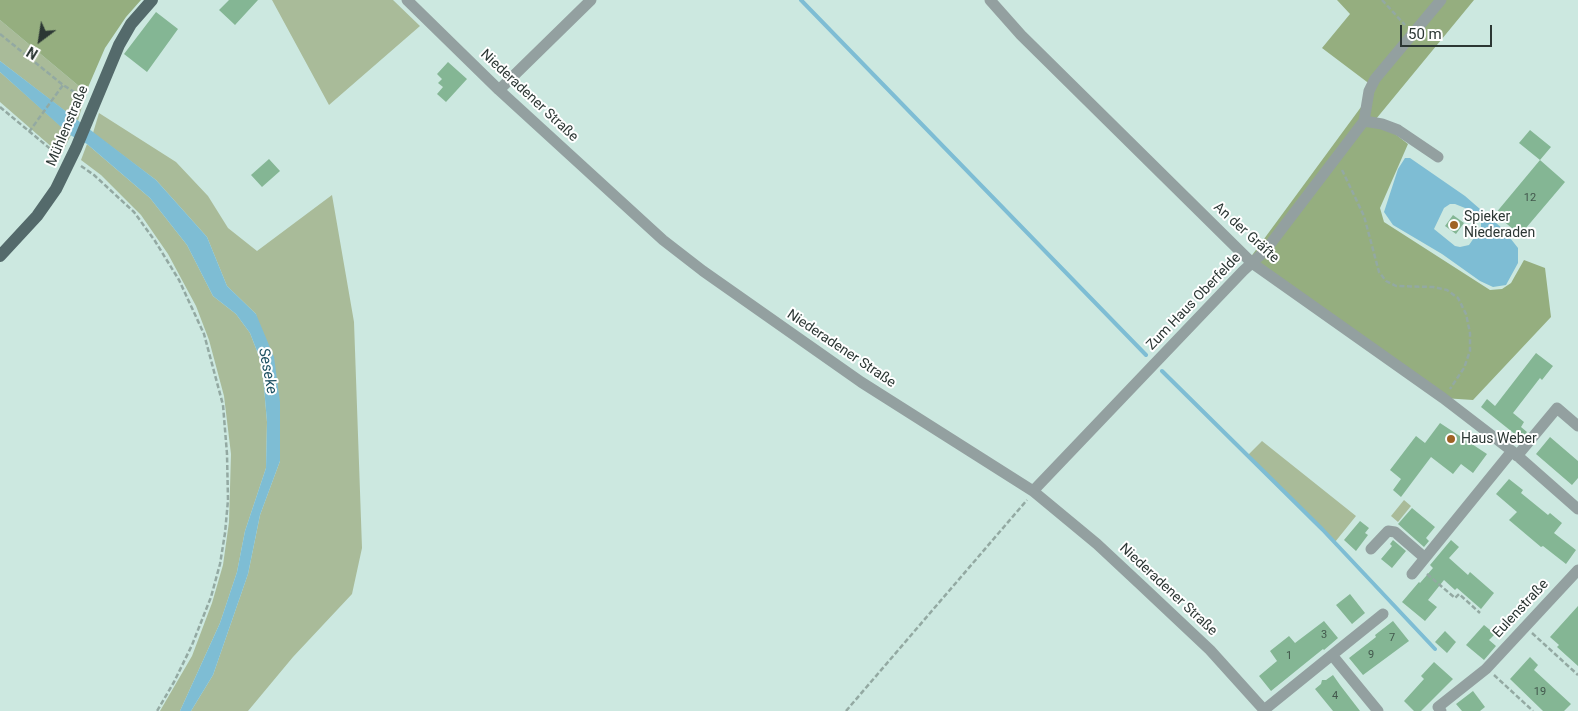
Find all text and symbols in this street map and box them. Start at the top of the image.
north arrow [15,15,65,65]
scale bar [1403,15,1496,47]
text: 50 m [1408,25,1442,43]
text: N [24,43,41,62]
street label: Niederadener Straße [477,46,581,146]
street label: Mühlenstraße [43,83,93,169]
house number: 12 [1524,191,1536,205]
street label: An der Gräfte [1210,199,1282,267]
place label: Spieker Niederaden [1464,209,1535,242]
marker: Spieker Niederaden [1448,219,1460,231]
street label: Zum Haus Oberfelde [1143,250,1245,354]
street label: Niederadener Straße [783,306,899,392]
water label: Seseke [254,346,280,396]
place label: Haus Weber [1461,431,1537,447]
marker: Haus Weber [1445,433,1457,445]
street label: Niederadener Straße [1116,540,1220,640]
street label: Eulenstraße [1490,576,1552,642]
house number: 3 [1321,628,1327,642]
house number: 7 [1389,631,1395,645]
house number: 9 [1368,648,1374,662]
house number: 1 [1286,649,1292,663]
house number: 19 [1534,685,1546,699]
house number: 4 [1332,689,1338,703]

